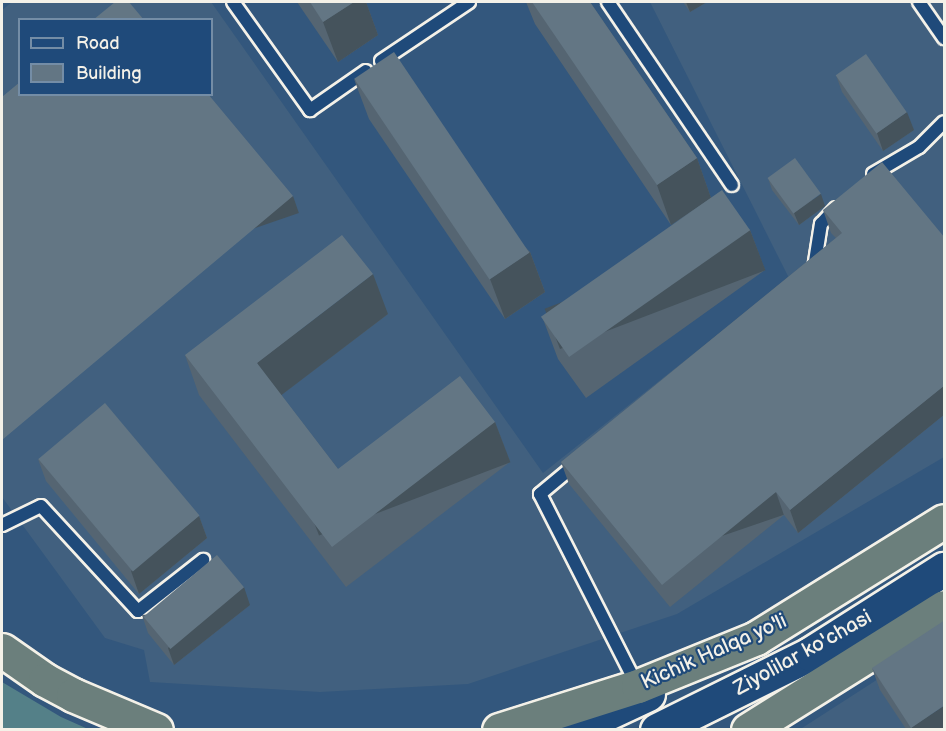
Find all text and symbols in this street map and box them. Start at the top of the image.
legend [18,18,213,96]
text: Road [76,33,120,54]
text: Building [76,63,142,84]
street label: Ziyolilar ko'chasi [730,605,876,701]
street label: Kichik Halqa yo'li [637,608,791,696]

